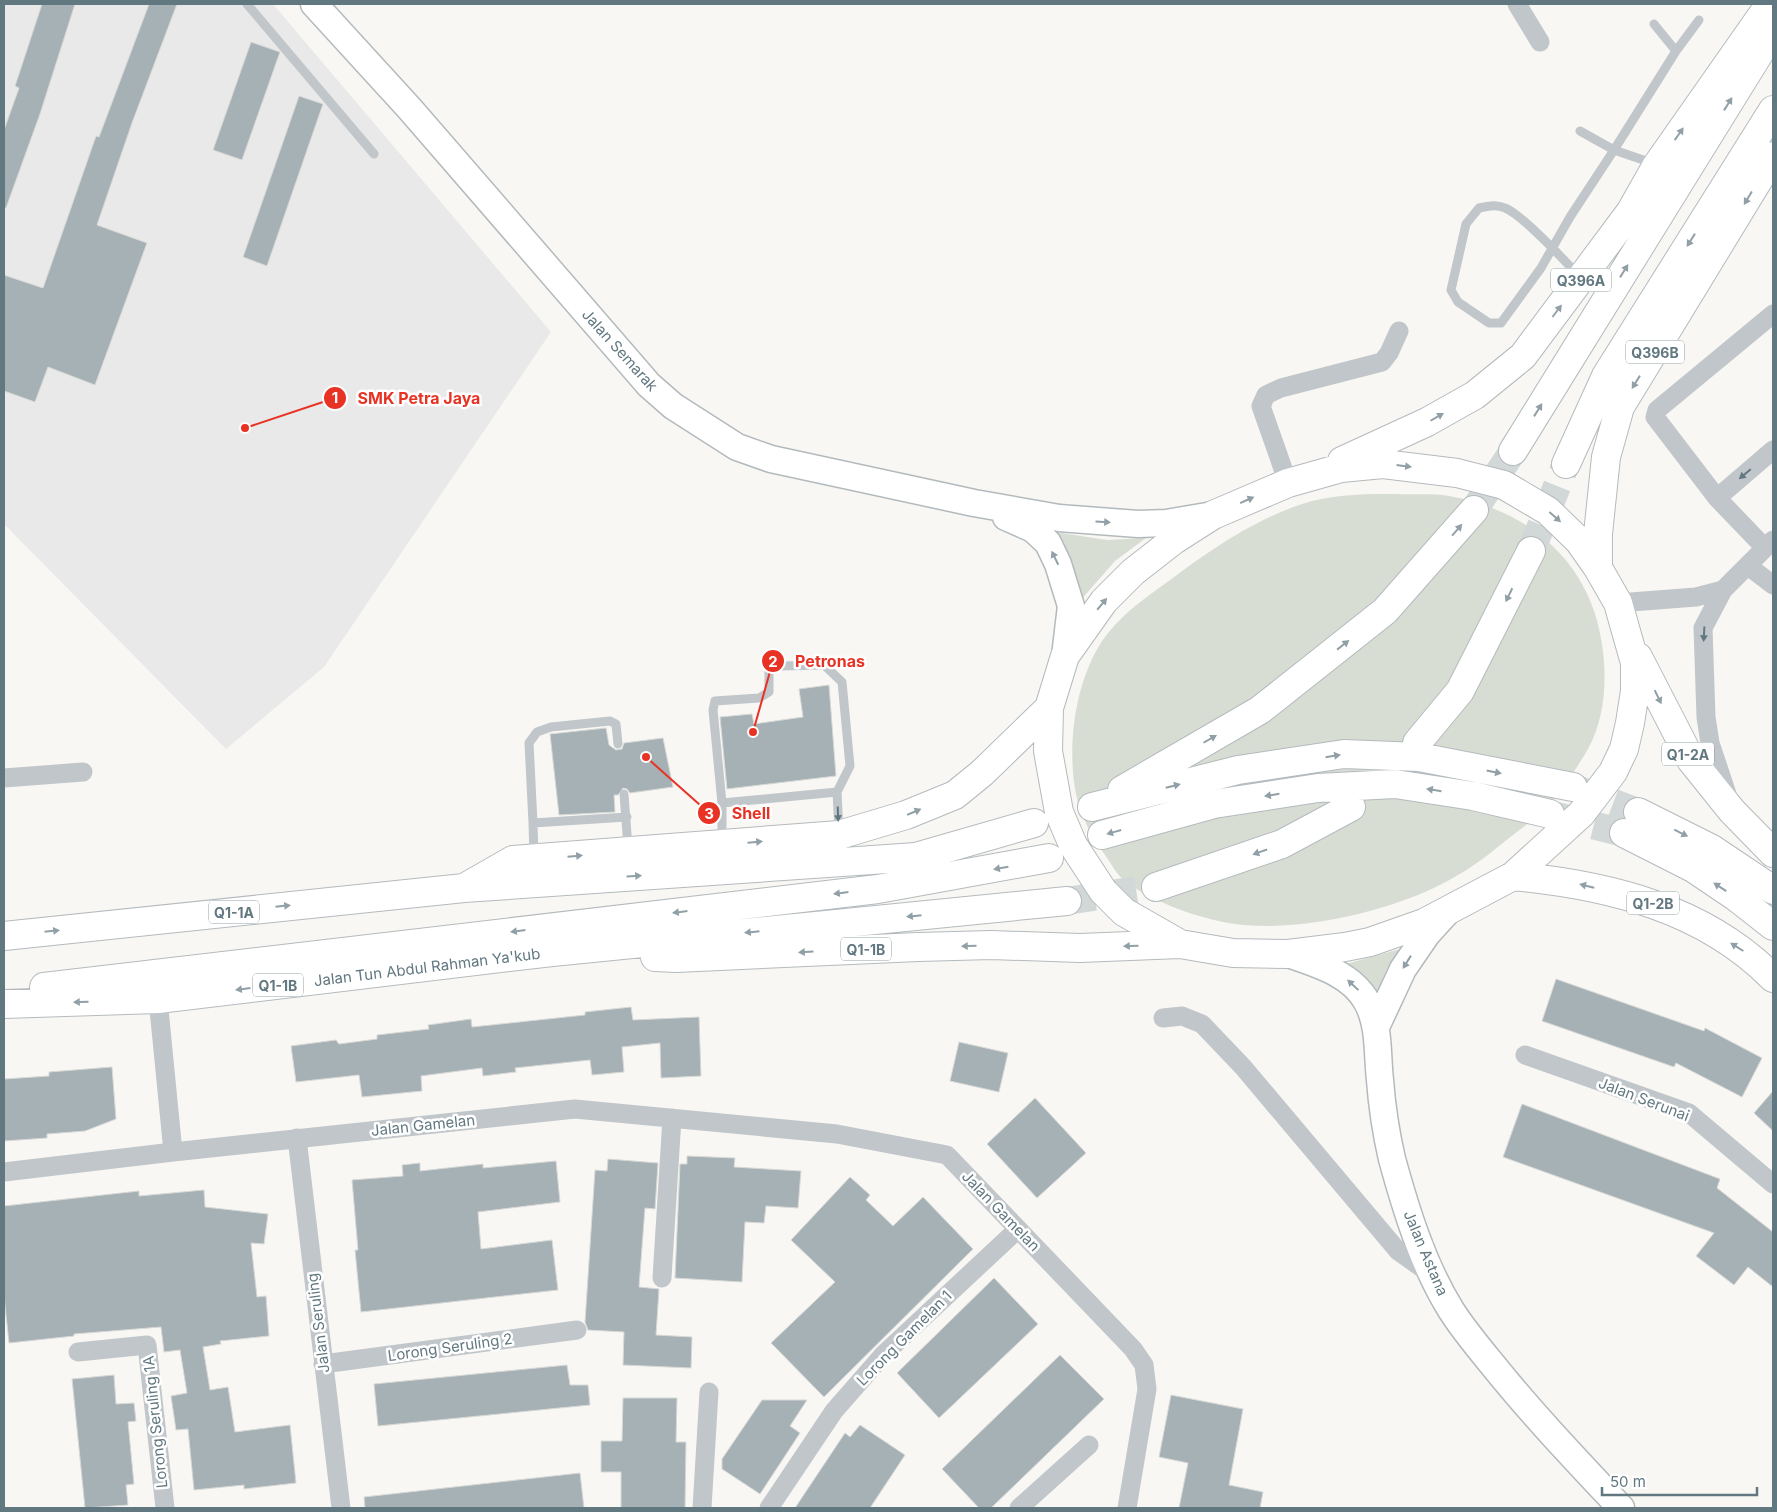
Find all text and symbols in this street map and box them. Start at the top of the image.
one-way arrow [1724,97,1733,110]
one-way arrow [1674,127,1684,141]
one-way arrow [1743,192,1752,205]
one-way arrow [1687,234,1696,247]
one-way arrow [1620,265,1629,278]
road number: Q396A [1551,268,1611,292]
street label: Jalan Semarak [578,305,662,396]
one-way arrow [1552,305,1563,318]
road number: Q396B [1626,341,1684,364]
one-way arrow [1631,375,1641,388]
callout: SMK Petra Jaya [323,382,490,413]
text: 1 [332,388,338,407]
text: SMK Petra Jaya [358,388,480,408]
one-way arrow [1534,403,1543,416]
one-way arrow [1430,412,1443,421]
one-way arrow [1396,462,1412,470]
one-way arrow [1739,469,1752,480]
one-way arrow [1240,495,1254,503]
one-way arrow [1549,511,1561,523]
one-way arrow [1095,519,1111,527]
one-way arrow [1451,524,1462,537]
one-way arrow [1051,551,1059,565]
one-way arrow [1505,588,1513,602]
one-way arrow [1097,597,1108,610]
one-way arrow [1699,626,1707,642]
one-way arrow [1336,640,1349,650]
callout: Petronas [760,646,875,677]
text: Petronas [795,651,865,671]
text: 2 [768,652,778,671]
one-way arrow [1654,690,1662,704]
one-way arrow [1204,734,1217,743]
road number: Q1-2A [1662,742,1714,766]
one-way arrow [1325,751,1341,759]
one-way arrow [1486,768,1502,776]
one-way arrow [1166,782,1181,790]
one-way arrow [1425,786,1441,794]
one-way arrow [1264,791,1280,799]
callout: Shell [697,798,780,829]
text: Shell [732,803,770,823]
text: 3 [704,804,714,823]
one-way arrow [834,806,842,822]
one-way arrow [906,808,921,816]
one-way arrow [1107,828,1122,836]
one-way arrow [1674,829,1689,837]
one-way arrow [747,838,763,846]
one-way arrow [1252,848,1267,856]
one-way arrow [568,852,584,860]
one-way arrow [993,864,1009,872]
one-way arrow [627,871,643,879]
one-way arrow [1580,882,1595,890]
one-way arrow [1714,882,1727,891]
one-way arrow [833,889,849,897]
road number: Q1-2B [1627,891,1679,914]
road number: Q1-1A [209,900,259,924]
one-way arrow [276,902,292,910]
one-way arrow [671,908,687,916]
one-way arrow [906,912,922,920]
one-way arrow [45,927,61,935]
one-way arrow [510,927,526,935]
one-way arrow [744,928,760,936]
road number: Q1-1B [841,938,891,961]
one-way arrow [960,942,976,950]
one-way arrow [1730,942,1743,951]
one-way arrow [1123,943,1139,951]
street label: Jalan Tun Abdul Rahman Ya'kub [313,944,541,990]
one-way arrow [798,948,814,956]
one-way arrow [1402,955,1412,969]
road number: Q1-1B [253,974,303,996]
one-way arrow [1346,980,1359,991]
one-way arrow [234,985,250,993]
one-way arrow [72,998,88,1006]
street label: Jalan Serunai [1596,1073,1692,1125]
street label: Jalan Gamelan [370,1110,476,1140]
street label: Jalan Gamelan [958,1167,1044,1255]
street label: Jalan Astana [1399,1207,1453,1299]
street label: Jalan Seruling [302,1272,334,1374]
street label: Lorong Gamelan 1 [852,1286,956,1390]
street label: Lorong Seruling 2 [386,1329,514,1365]
street label: Lorong Seruling 1A [139,1355,171,1489]
scale bar [1602,1464,1757,1496]
text: 50 m [1610,1472,1646,1491]

